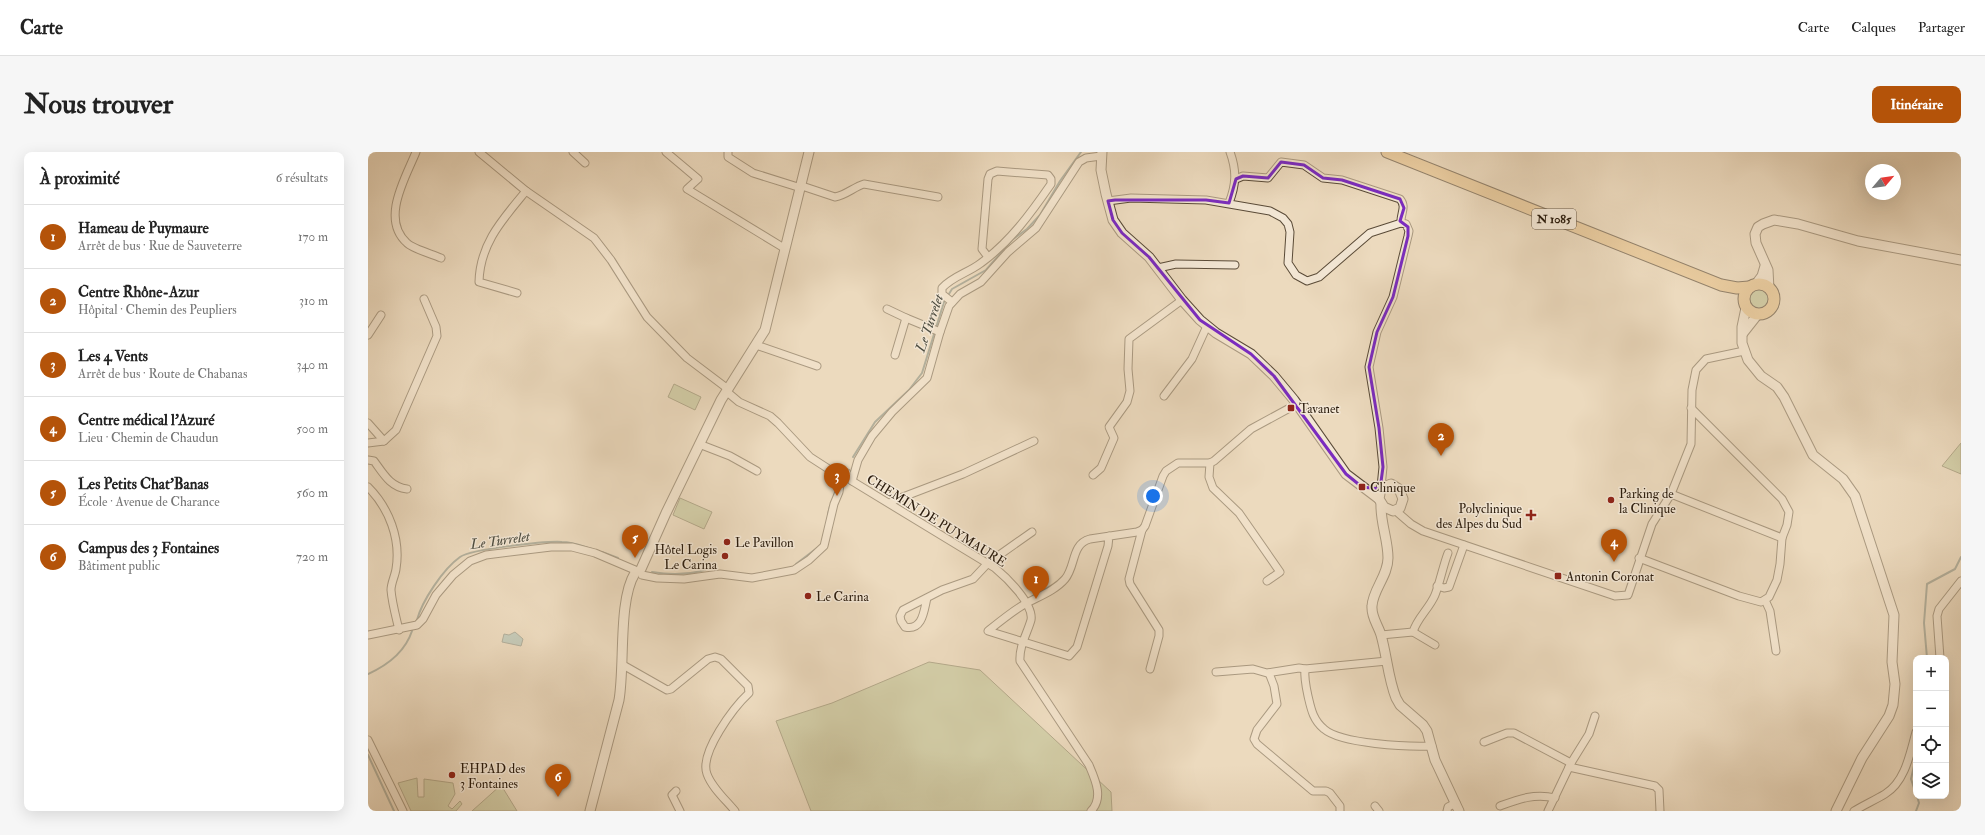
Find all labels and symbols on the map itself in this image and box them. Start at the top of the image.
north arrow [1865,164,1901,200]
road number: N 1085 [1532,209,1576,229]
water label: Le Turrelet [911,291,948,355]
place label: Tavanet [1299,401,1340,417]
marker: Tavanet [1286,403,1296,413]
pin: 2 [1428,423,1454,456]
pin: 3 [824,463,850,496]
street label: CHEMIN DE PUYMAURE [864,471,1009,571]
place label: Clinique [1370,480,1416,496]
marker: Clinique [1357,482,1367,492]
your location [1143,486,1163,506]
place label: Parking de la Clinique [1619,486,1676,517]
marker: Parking de la Clinique [1606,495,1616,505]
place label: Polyclinique des Alpes du Sud [1436,501,1523,533]
marker: Polyclinique des Alpes du Sud [1525,509,1537,521]
pin: 5 [622,525,648,558]
water label: Le Turrelet [468,528,532,553]
pin: 4 [1601,529,1627,562]
place label: Le Pavillon [735,535,794,551]
marker: Le Pavillon [722,537,732,547]
place label: Hôtel Logis Le Carina [654,542,718,573]
marker: Hôtel Logis Le Carina [720,551,730,561]
pin: 1 [1023,566,1049,599]
place label: Antonin Coronat [1565,569,1654,585]
marker: Antonin Coronat [1553,571,1563,581]
place label: Le Carina [816,589,869,605]
marker: Le Carina [803,591,813,601]
place label: EHPAD des 3 Fontaines [460,761,526,792]
pin: 6 [545,764,571,797]
marker: EHPAD des 3 Fontaines [447,770,457,780]

